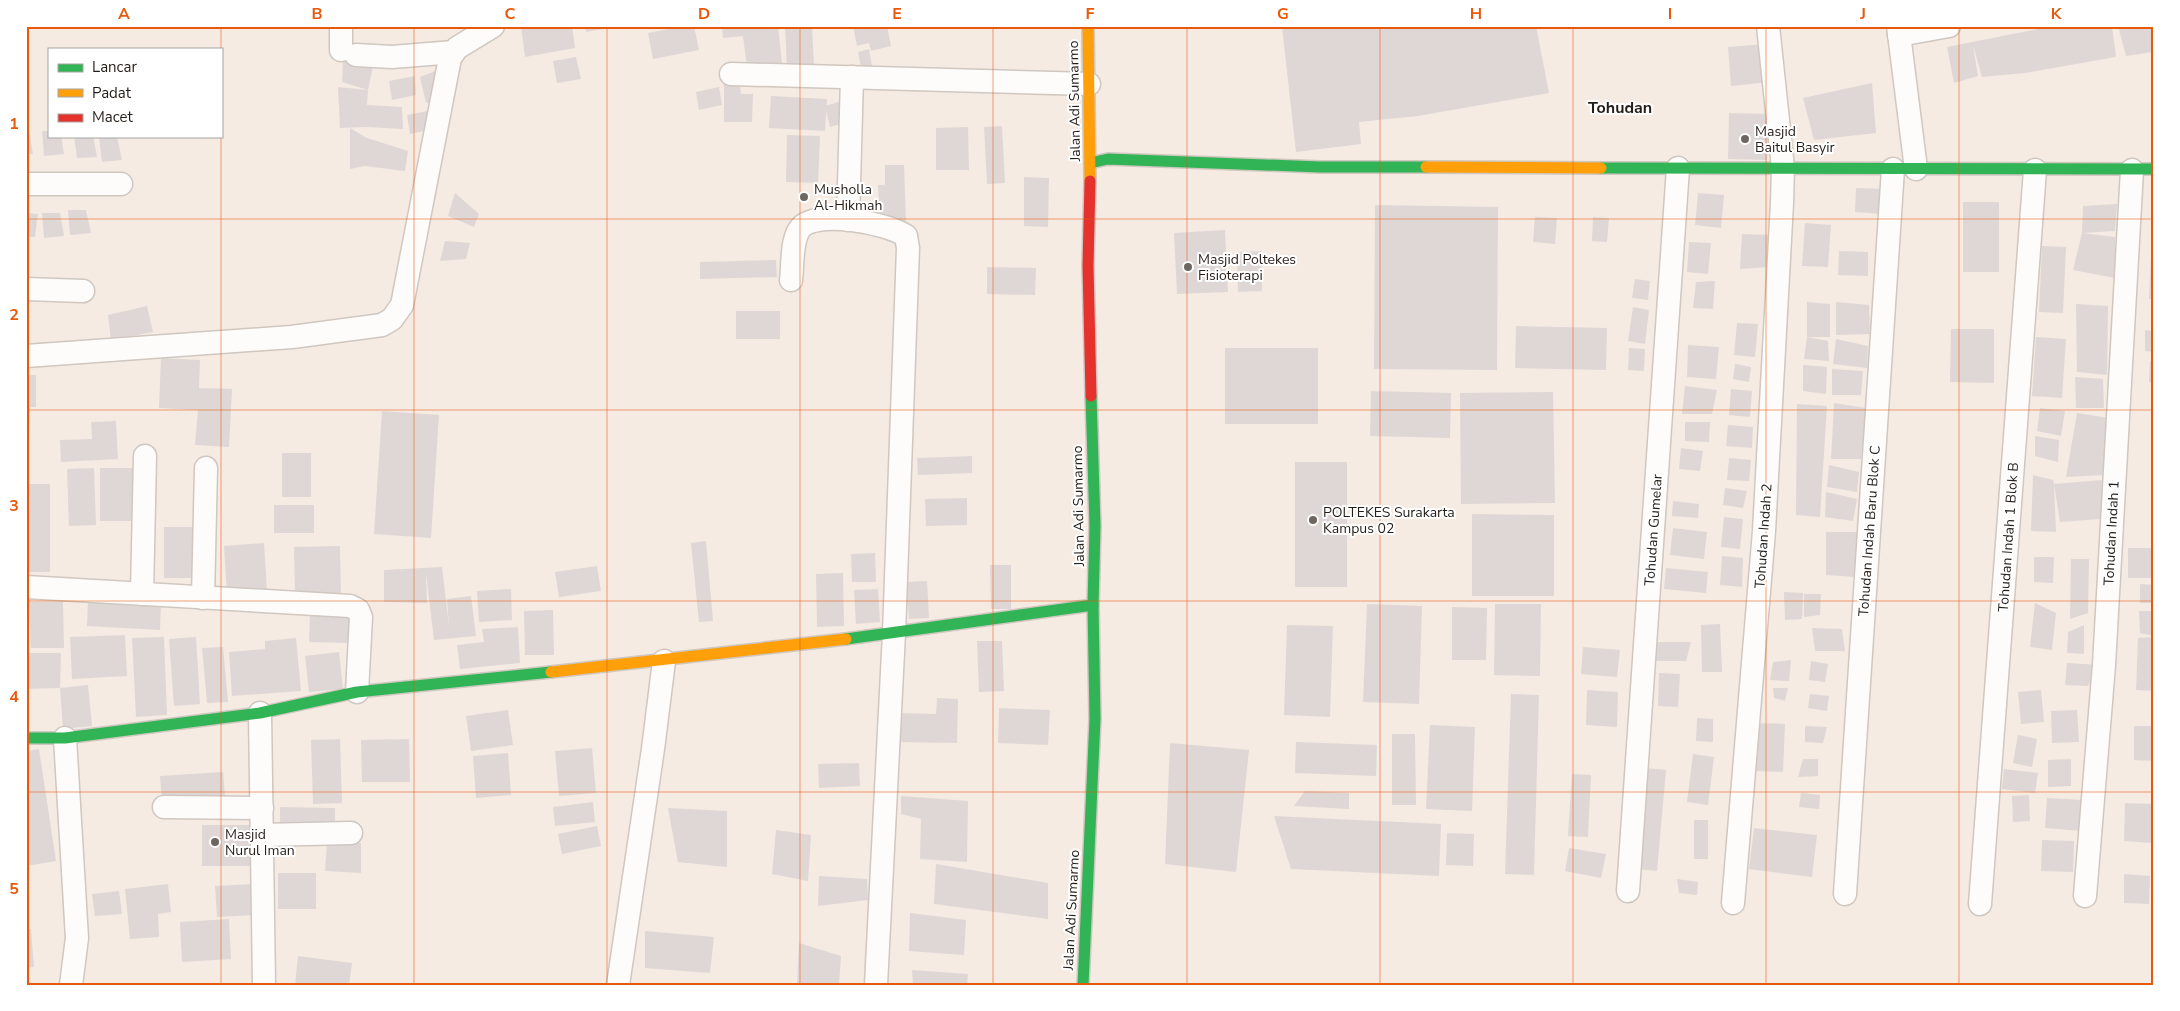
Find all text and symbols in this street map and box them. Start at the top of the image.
text: A [118,3,130,25]
text: B [311,3,323,25]
text: C [505,3,516,25]
text: D [698,3,710,25]
text: E [892,3,902,25]
text: F [1086,3,1095,25]
text: G [1277,3,1289,25]
text: H [1470,3,1482,25]
text: I [1668,3,1672,25]
text: J [1859,3,1866,25]
text: K [2051,3,2063,25]
street label: Jalan Adi Sumarmo [1064,40,1085,163]
legend [48,48,222,138]
text: Lancar [92,57,137,77]
text: Padat [92,83,132,103]
district label: Tohudan [1588,97,1652,119]
text: Macet [92,107,134,127]
text: 1 [9,113,19,135]
place label: Masjid Baitul Basyir [1755,122,1835,157]
marker: Masjid Baitul Basyir [1739,133,1751,145]
place label: Musholla Al-Hikmah [814,180,882,215]
marker: Musholla Al-Hikmah [798,191,810,203]
place label: Masjid Poltekes Fisioterapi [1198,250,1296,285]
marker: Masjid Poltekes Fisioterapi [1182,261,1194,273]
text: 2 [9,304,19,326]
street label: Jalan Adi Sumarmo [1068,445,1089,568]
street label: Tohudan Indah Baru Blok C [1854,445,1885,617]
street label: Tohudan Indah 1 Blok B [1994,461,2023,613]
street label: Tohudan Gumelar [1640,473,1667,587]
street label: Tohudan Indah 1 [2099,480,2124,586]
street label: Tohudan Indah 2 [1750,483,1777,589]
text: 3 [9,495,19,517]
place label: POLTEKES Surakarta Kampus 02 [1323,503,1455,538]
marker: POLTEKES Surakarta Kampus 02 [1307,514,1319,526]
text: 4 [9,686,19,708]
place label: Masjid Nurul Iman [225,825,295,860]
marker: Masjid Nurul Iman [209,836,221,848]
street label: Jalan Adi Sumarmo [1059,849,1084,972]
text: 5 [9,878,19,900]

